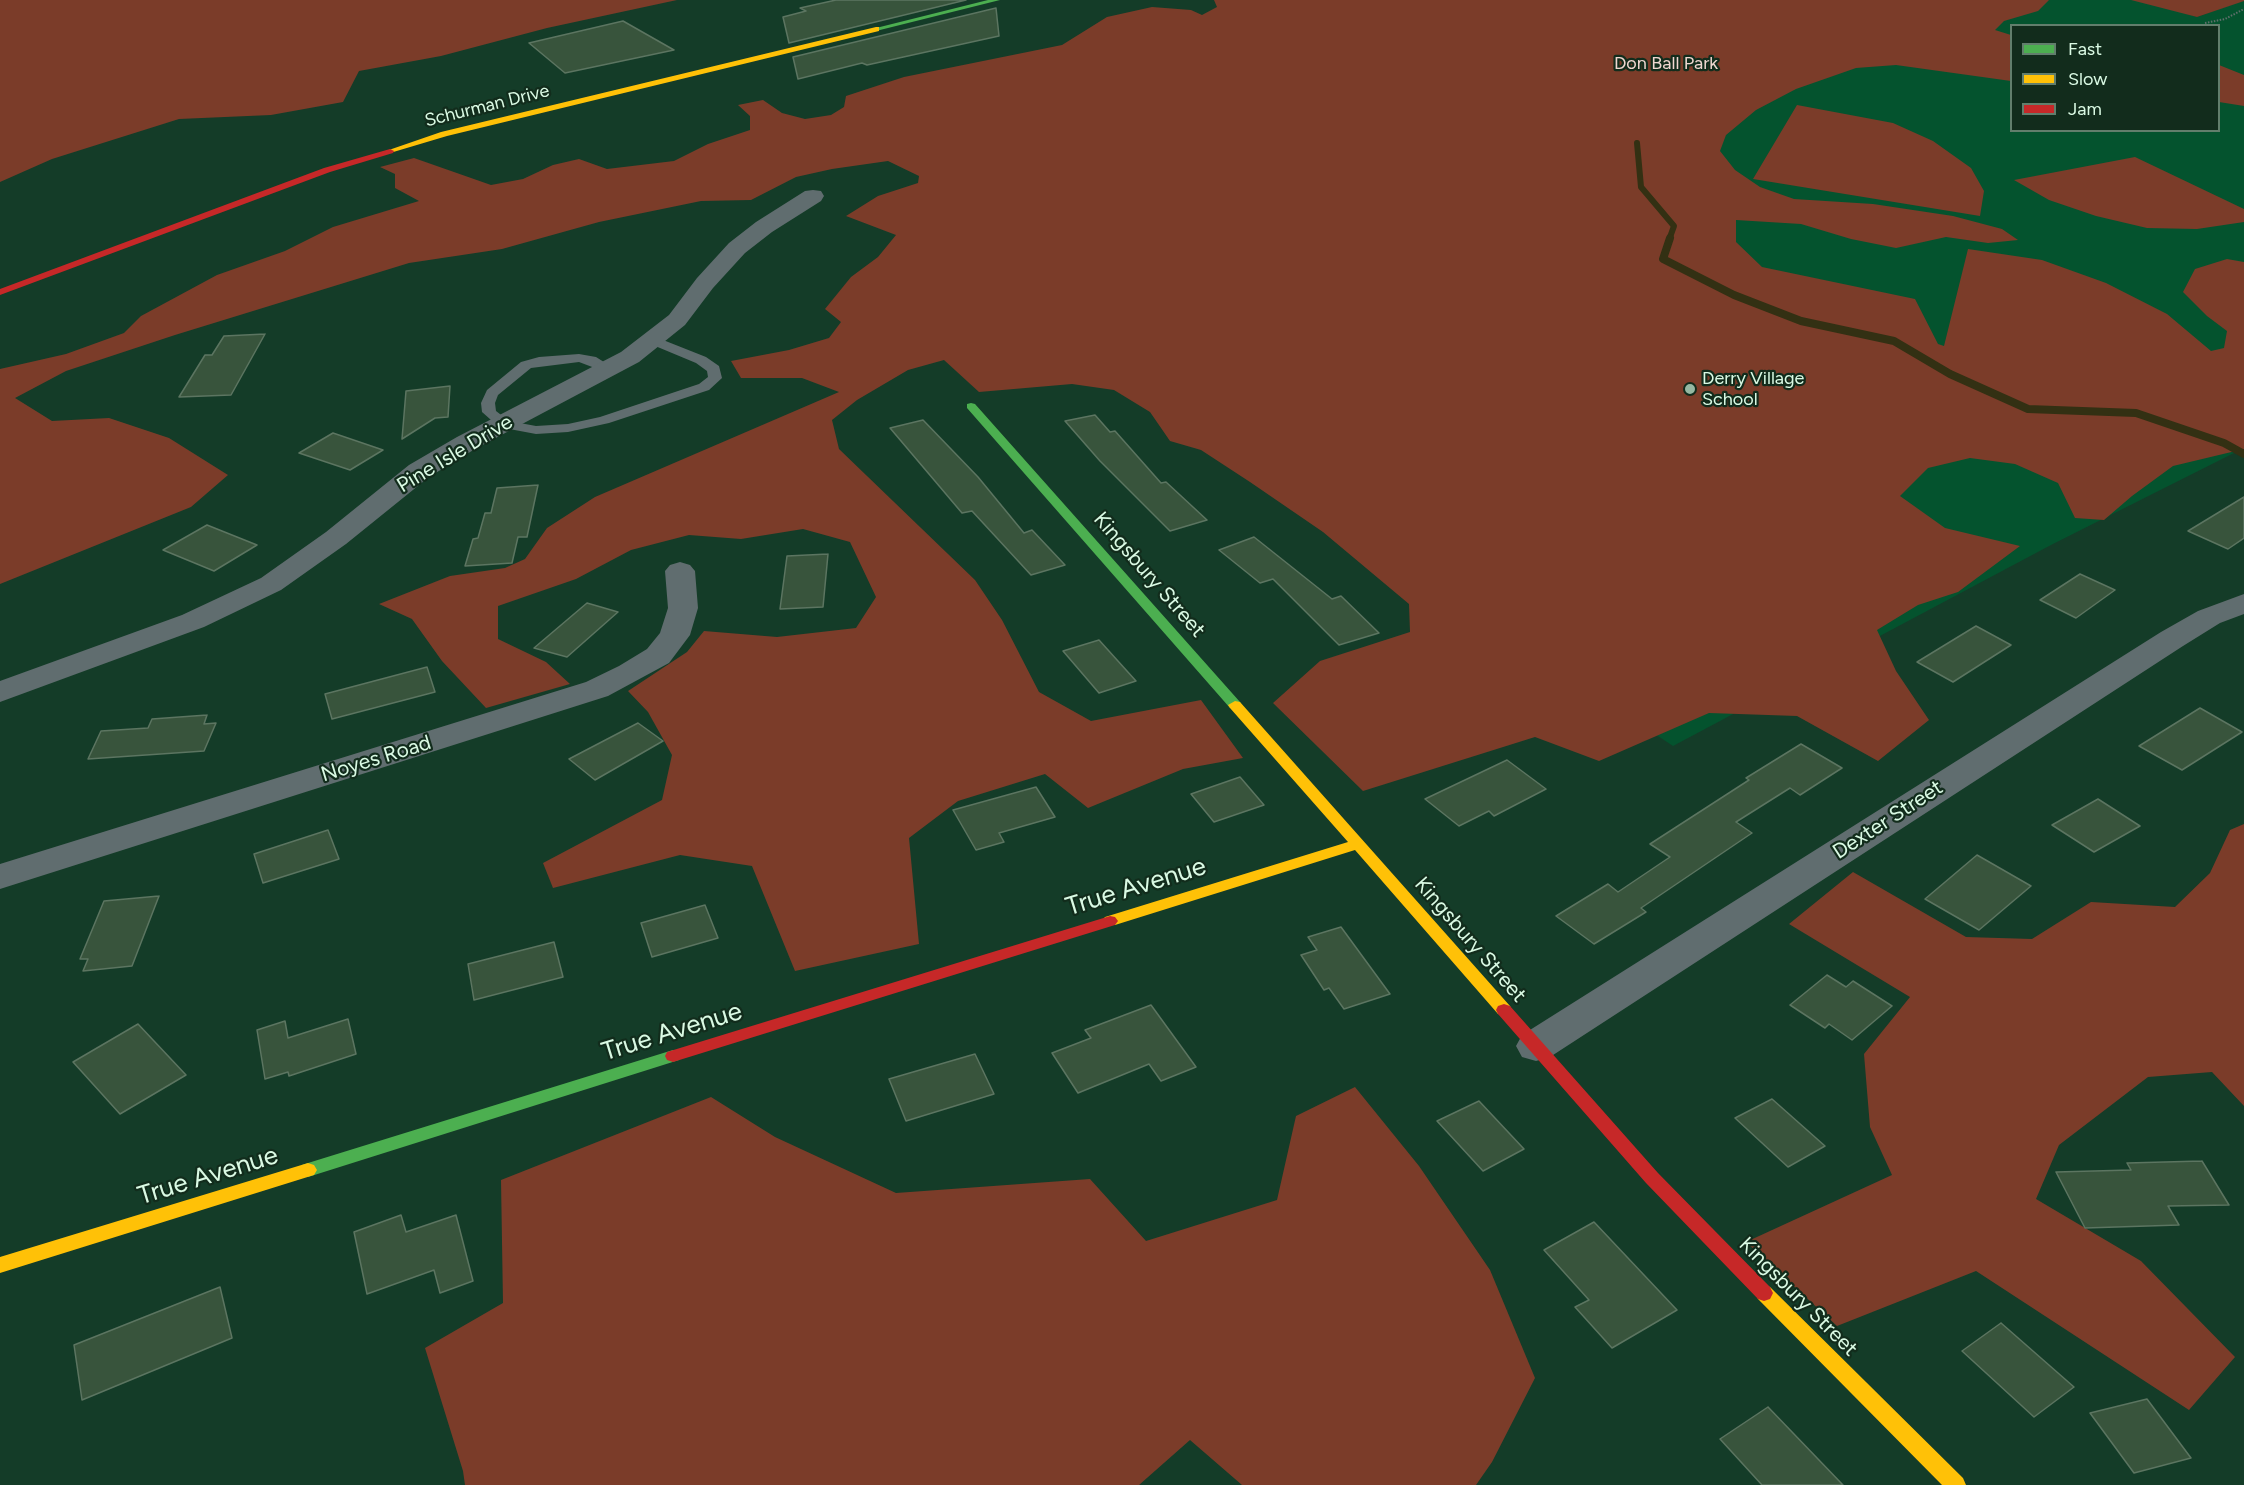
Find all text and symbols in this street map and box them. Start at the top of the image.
legend [2010,24,2220,132]
text: Fast [2068,38,2102,60]
park label: Don Ball Park [1614,53,1718,75]
text: Slow [2068,68,2107,90]
street label: Schurman Drive [422,80,552,132]
text: Jam [2068,98,2102,120]
place label: Derry Village School [1702,368,1804,410]
marker: Derry Village School [1683,382,1697,396]
street label: Pine Isle Drive [392,410,518,498]
street label: Kingsbury Street [1088,507,1210,643]
street label: Noyes Road [318,730,434,788]
street label: Dexter Street [1828,775,1948,865]
street label: True Avenue [1062,851,1210,923]
street label: Kingsbury Street [1409,872,1531,1008]
street label: True Avenue [598,996,746,1068]
street label: True Avenue [134,1140,282,1212]
street label: Kingsbury Street [1733,1232,1863,1362]

